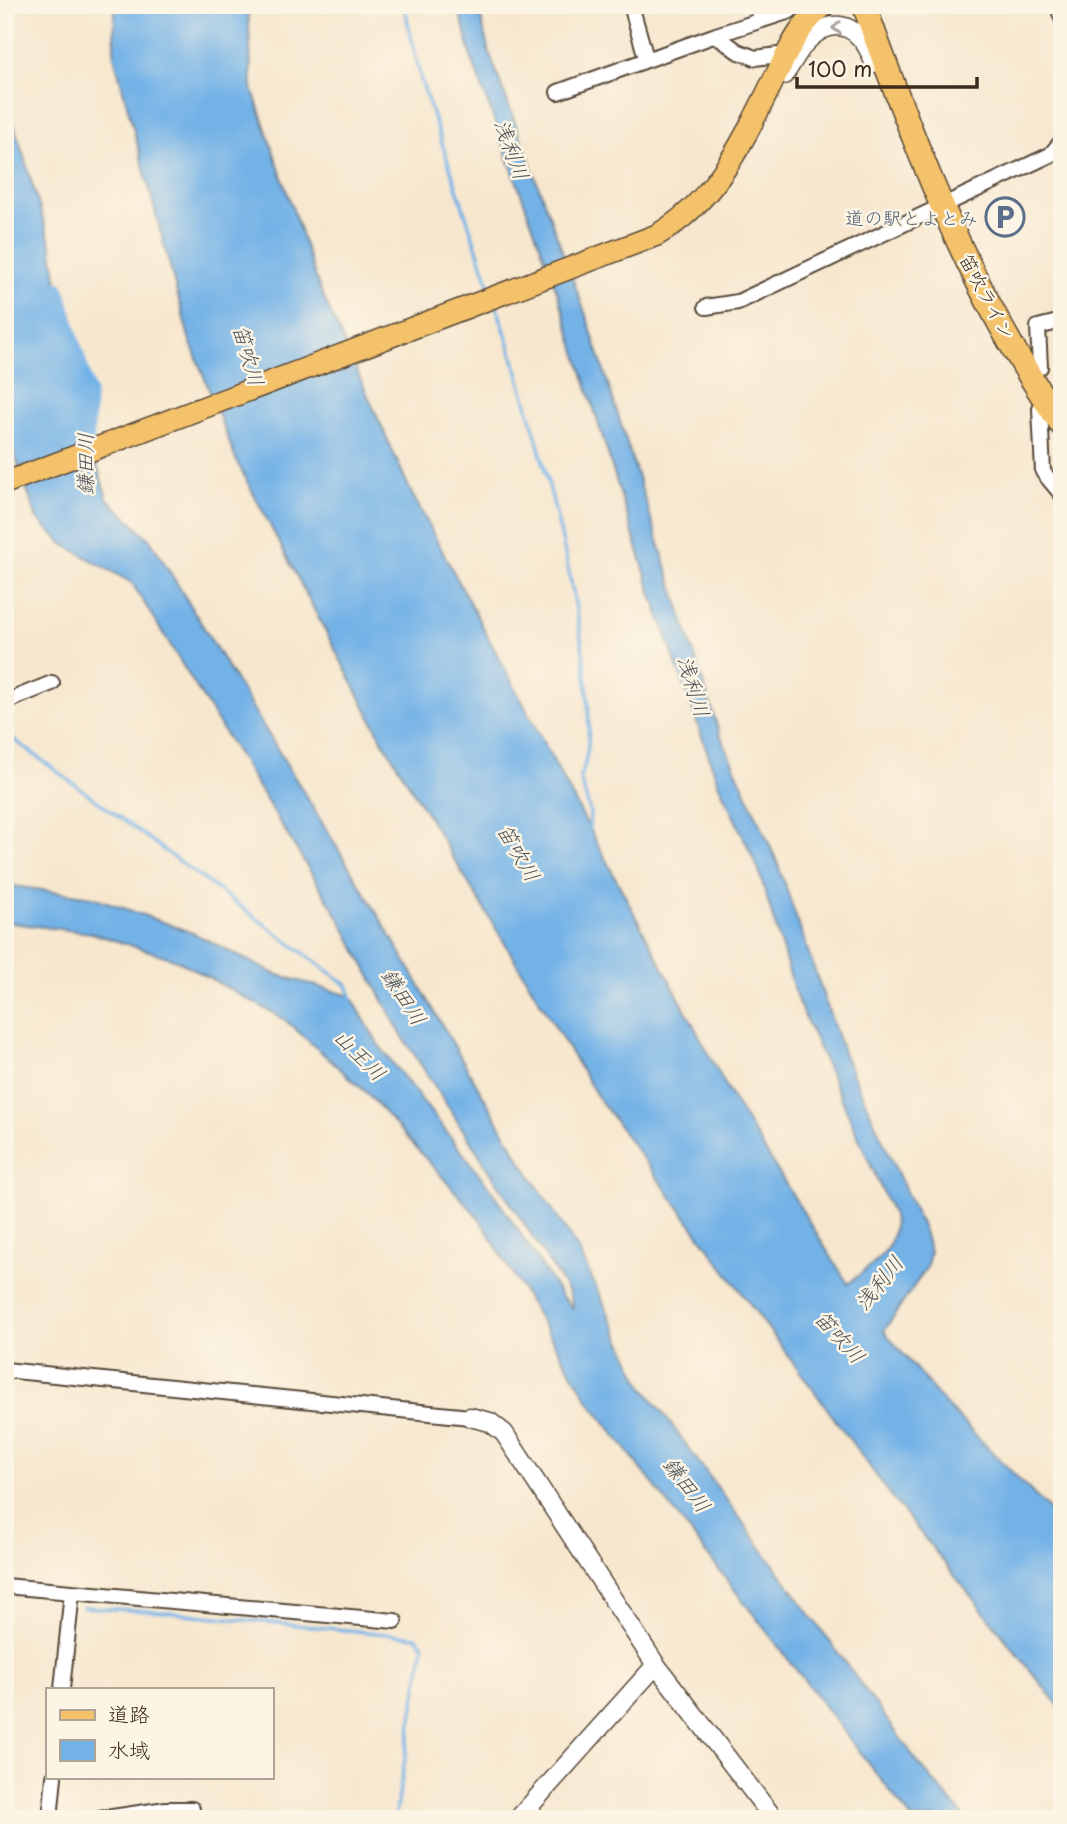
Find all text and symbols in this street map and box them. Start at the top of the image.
one-way arrow [831,21,842,36]
scale bar [797,46,978,90]
text: 100 m [808,52,872,84]
water label: 浅利川 [487,114,539,184]
parking icon: 道の駅とよとみ [984,196,1026,238]
place label: 道の駅とよとみ [845,203,978,231]
street label: 笛吹ライン [954,248,1022,344]
water label: 笛吹川 [226,320,274,390]
water label: 鎌田川 [68,433,100,496]
water label: 浅利川 [670,651,720,721]
water label: 笛吹川 [490,817,550,887]
water label: 鎌田川 [374,961,436,1031]
water label: 山王川 [327,1020,395,1088]
water label: 浅利川 [846,1247,910,1317]
water label: 笛吹川 [808,1302,874,1370]
water label: 鎌田川 [656,1449,720,1519]
legend [46,1688,273,1778]
text: 道路 [108,1697,150,1729]
text: 水域 [108,1733,150,1765]

